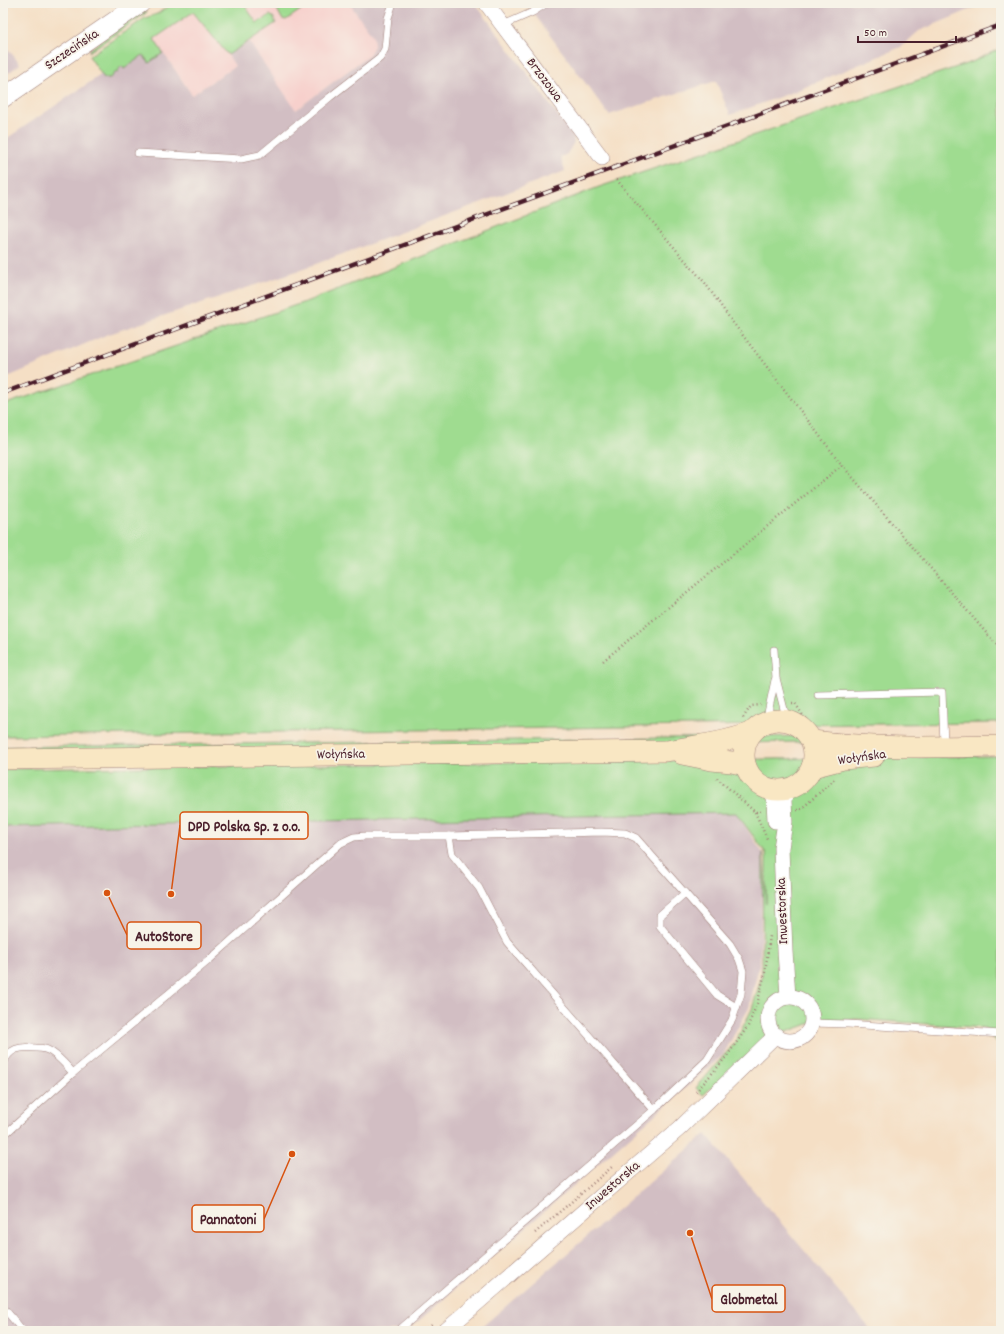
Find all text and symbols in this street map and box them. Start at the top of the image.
scale bar [858,18,956,44]
street label: Szczecińska [41,24,103,75]
text: 50 m [864,25,887,42]
street label: Brzozowa [521,54,567,107]
street label: Wołyńska [317,745,366,765]
street label: Wołyńska [837,745,888,771]
callout: DPD Polska Sp. z o.o. [180,812,308,839]
text: DPD Polska Sp. z o.o. [188,817,301,839]
street label: Inwestorska [772,877,794,945]
callout: AutoStore [127,922,201,949]
text: AutoStore [135,927,193,949]
street label: Inwestorska [581,1156,645,1215]
callout: Pannatoni [192,1205,264,1232]
text: Pannatoni [200,1210,257,1232]
callout: Globmetal [712,1285,785,1312]
text: Globmetal [720,1290,778,1312]

